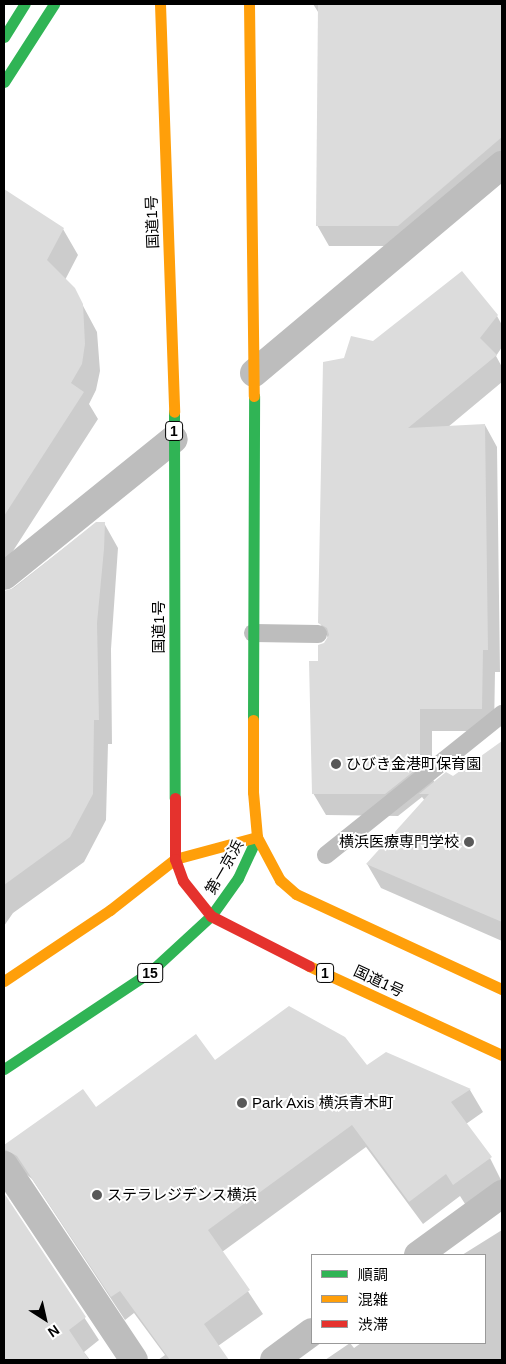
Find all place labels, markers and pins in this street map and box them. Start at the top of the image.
place label: ひびき金港町保育園 [346,755,481,773]
marker: ひびき金港町保育園 [330,758,342,770]
place label: 横浜医療専門学校 [339,833,459,851]
marker: 横浜医療専門学校 [463,836,475,848]
place label: Park Axis 横浜青木町 [252,1094,395,1112]
marker: Park Axis 横浜青木町 [236,1097,248,1109]
place label: ステラレジデンス横浜 [107,1186,257,1204]
marker: ステラレジデンス横浜 [91,1189,103,1201]

